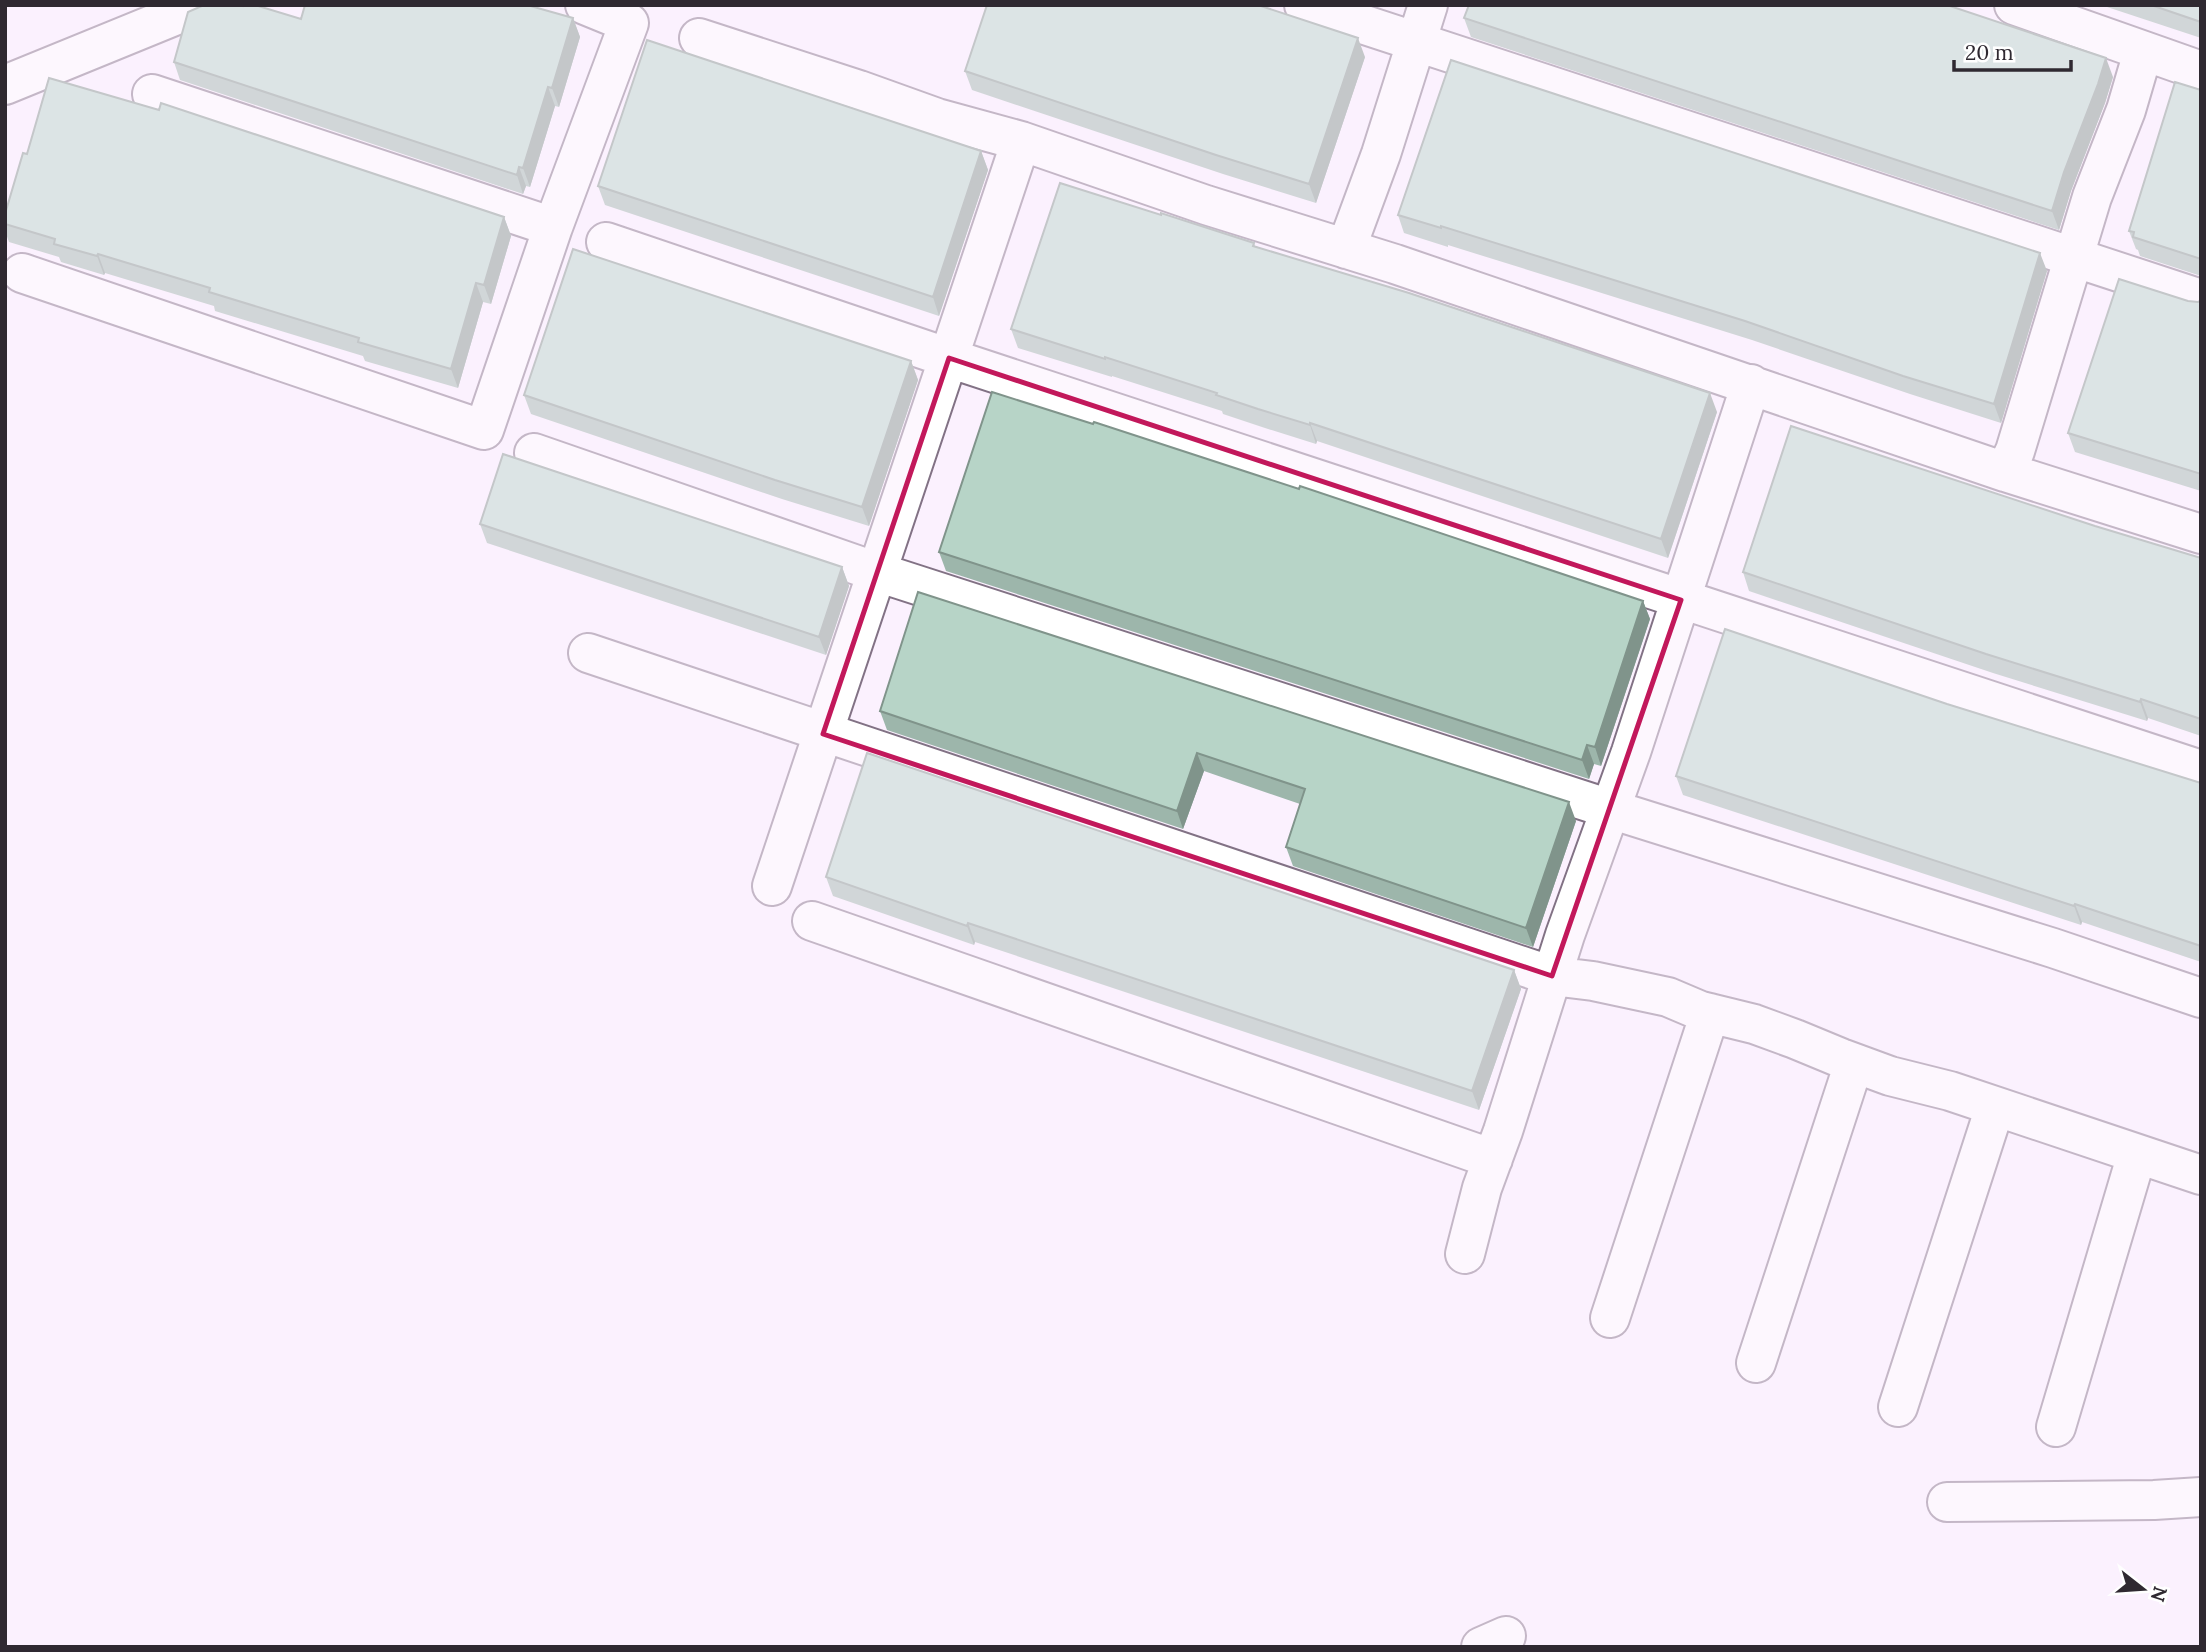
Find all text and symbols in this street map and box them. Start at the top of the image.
scale bar [1954,28,2071,72]
text: 20 m [1965,39,2014,66]
north arrow [2108,1554,2178,1624]
text: N [2146,1583,2173,1605]

